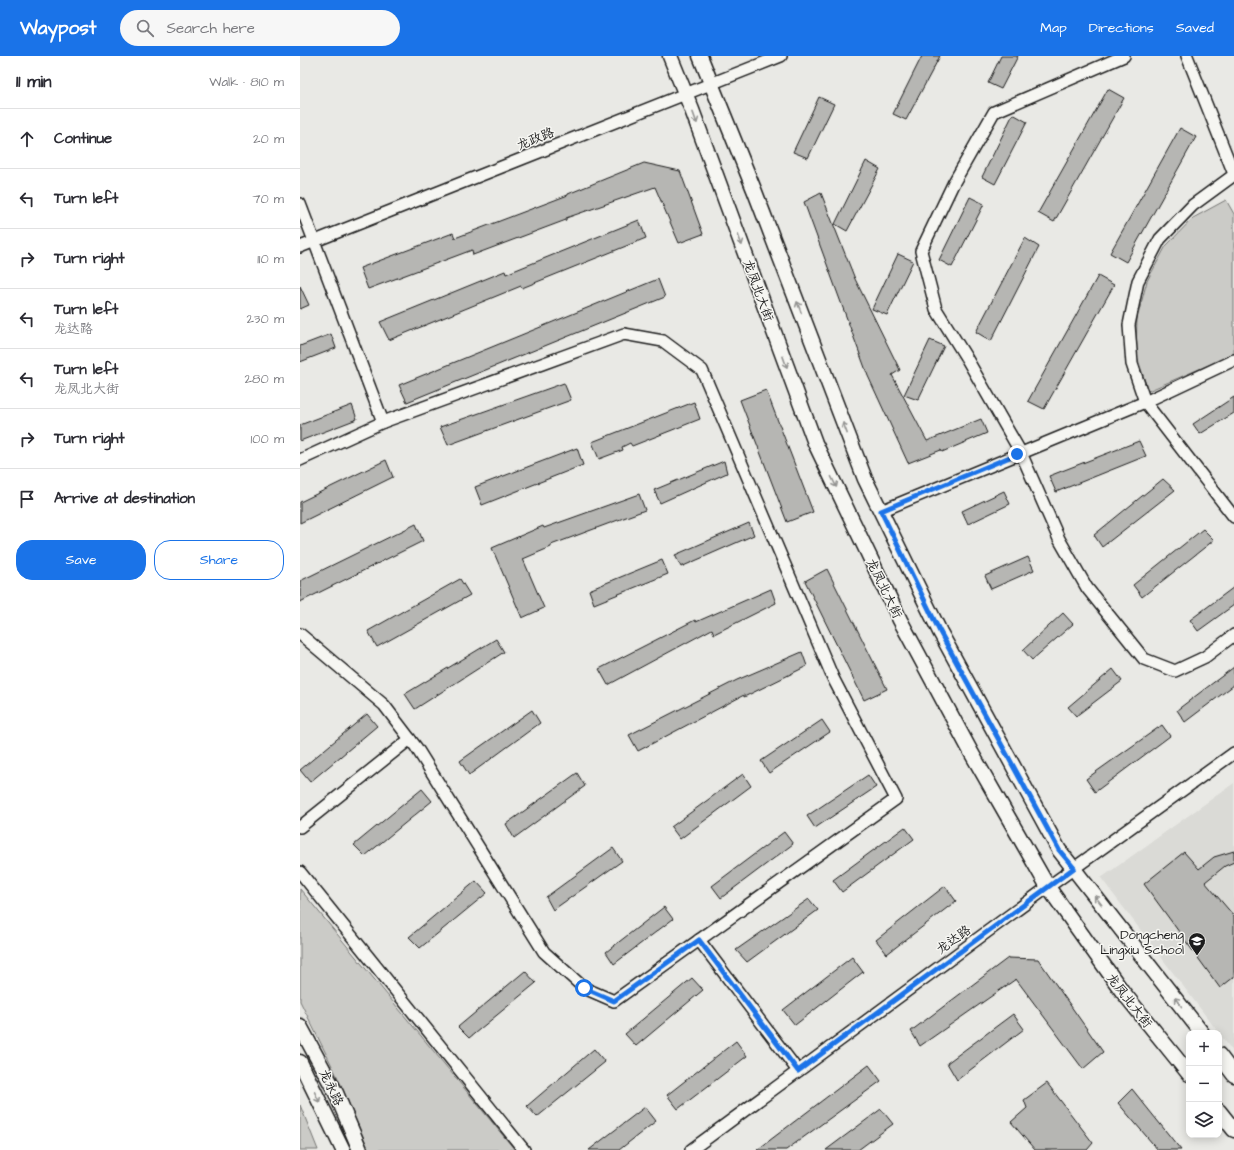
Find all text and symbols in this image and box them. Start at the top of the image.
search box [120,10,400,46]
text: Waypost [20,15,96,42]
icon: search [134,17,156,39]
text: Search here [166,18,255,39]
text: Map [1040,18,1067,38]
text: Directions [1089,18,1154,38]
text: Saved [1176,18,1214,38]
text: 11 min [16,70,51,94]
text: Walk · 810 m [209,73,284,91]
one-way arrow [692,112,700,124]
street label: 龙政路 [514,123,557,155]
icon: ahead [16,128,38,150]
text: Continue [54,128,112,149]
text: 20 m [253,130,284,148]
icon: left [16,188,38,210]
text: Turn left [54,188,118,209]
text: 70 m [252,190,284,208]
one-way arrow [737,234,745,246]
icon: right [16,248,38,270]
text: Turn right [54,248,125,269]
text: 110 m [257,250,284,268]
street label: 龙凤北大街 [738,257,778,324]
text: Turn left [54,299,118,320]
one-way arrow [794,302,802,314]
icon: left [16,308,38,330]
text: 230 m [246,310,284,328]
text: 龙达路 [54,320,93,338]
one-way arrow [782,355,789,368]
text: Turn left [54,359,118,380]
icon: left [16,368,38,390]
text: 280 m [245,370,284,388]
text: 龙凤北大街 [54,380,119,398]
one-way arrow [841,423,849,435]
icon: right [16,428,38,450]
text: Turn right [54,428,125,449]
text: 100 m [251,430,284,448]
route end [1008,445,1026,463]
one-way arrow [831,476,838,488]
icon: arrive [16,488,38,510]
text: Arrive at destination [54,488,195,509]
button: Save [16,540,146,580]
button: Share [154,540,284,580]
street label: 龙凤北大街 [862,555,906,622]
one-way arrow [1094,894,1102,905]
street label: 龙达路 [933,921,975,959]
place label: Dongcheng Lingxiu School [1100,926,1184,960]
school or university icon: Dongcheng Lingxiu School [1187,931,1207,956]
street label: 龙凤北大街 [1102,969,1156,1032]
route start [575,979,593,997]
one-way arrow [1174,997,1182,1008]
map controls [1186,1030,1222,1138]
button: + [1186,1030,1222,1066]
street label: 龙永路 [314,1066,348,1109]
button: − [1186,1066,1222,1102]
one-way arrow [314,1091,321,1103]
button: layers [1186,1102,1222,1138]

